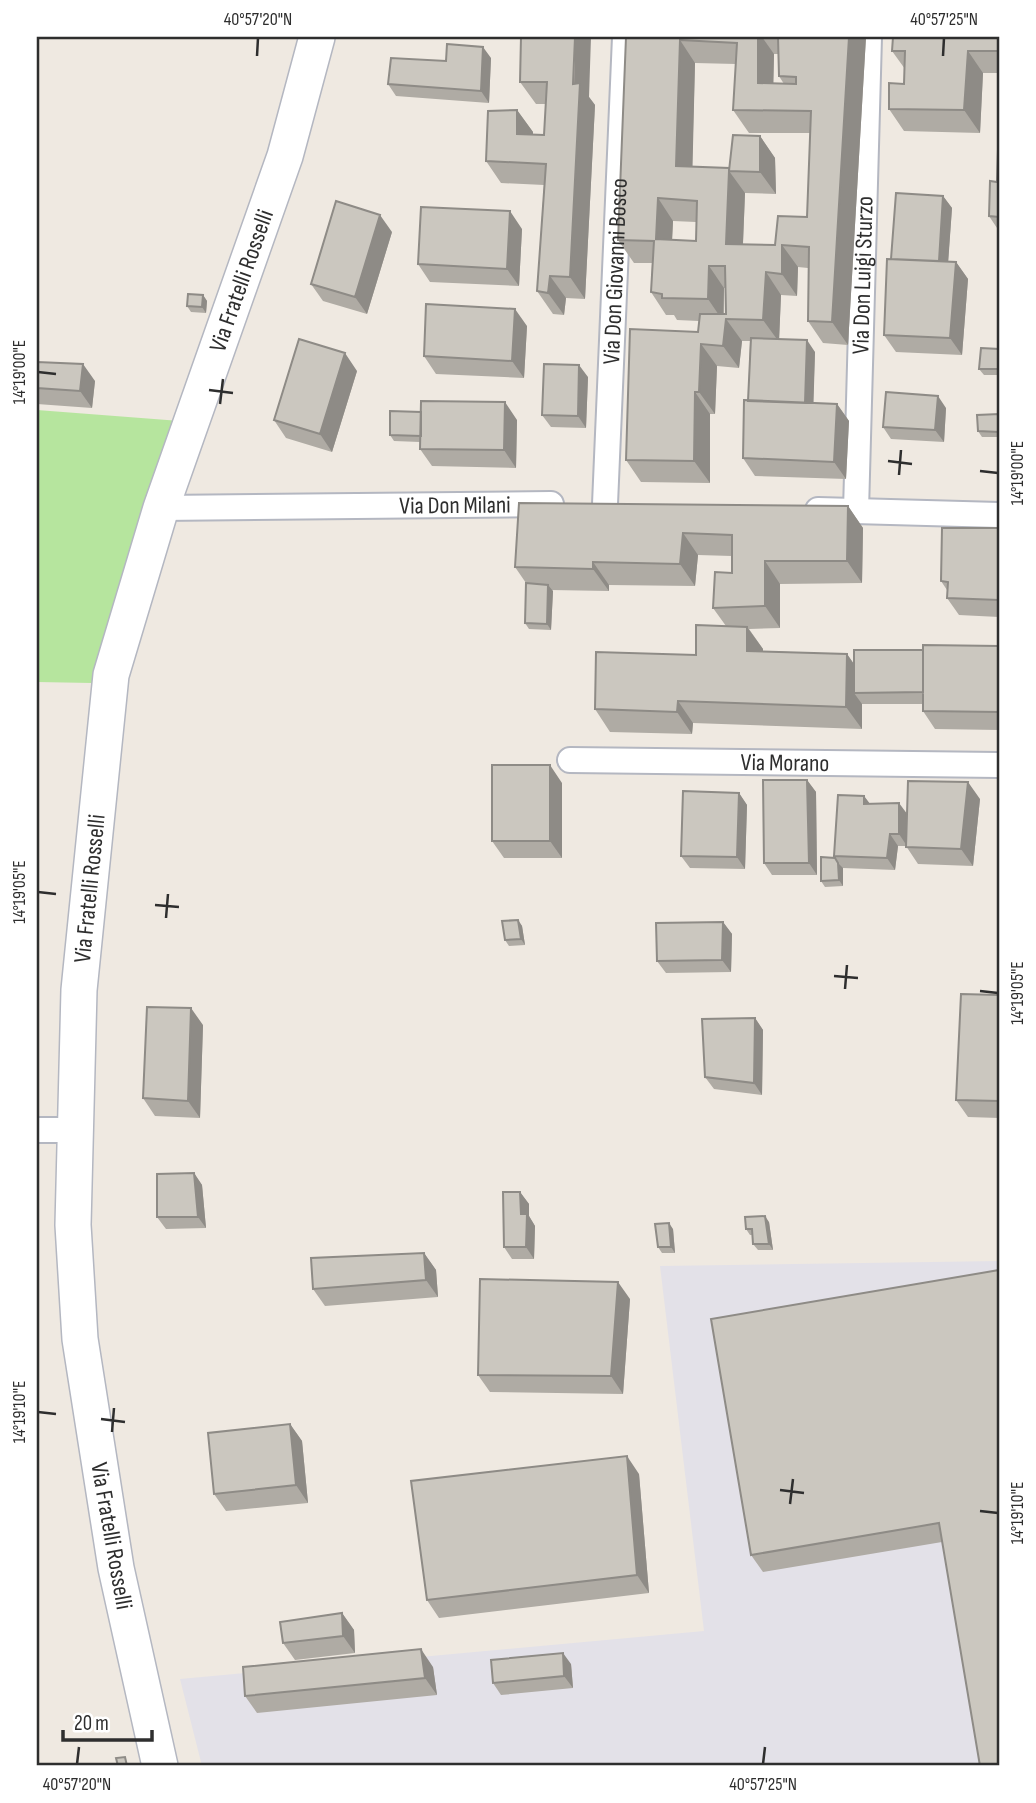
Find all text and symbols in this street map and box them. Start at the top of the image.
text: 40°57'20"N [224,9,292,30]
text: 40°57'25"N [910,9,978,30]
street label: Via Don Giovanni Bosco [597,178,634,365]
street label: Via Don Luigi Sturzo [846,196,880,355]
street label: Via Fratelli Rosselli [203,206,280,356]
text: 14°19'00"E [9,340,30,404]
text: 14°19'00"E [1007,441,1028,505]
street label: Via Don Milani [399,490,511,521]
street label: Via Morano [741,748,829,778]
street label: Via Fratelli Rosselli [68,813,112,964]
text: 14°19'05"E [9,860,30,924]
text: 14°19'05"E [1007,961,1028,1025]
text: 14°19'10"E [9,1381,30,1443]
street label: Via Fratelli Rosselli [84,1460,139,1612]
text: 14°19'10"E [1007,1482,1028,1544]
scale bar [63,1698,152,1742]
text: 20 m [74,1711,109,1736]
text: 40°57'20"N [43,1774,111,1795]
text: 40°57'25"N [729,1774,797,1795]

